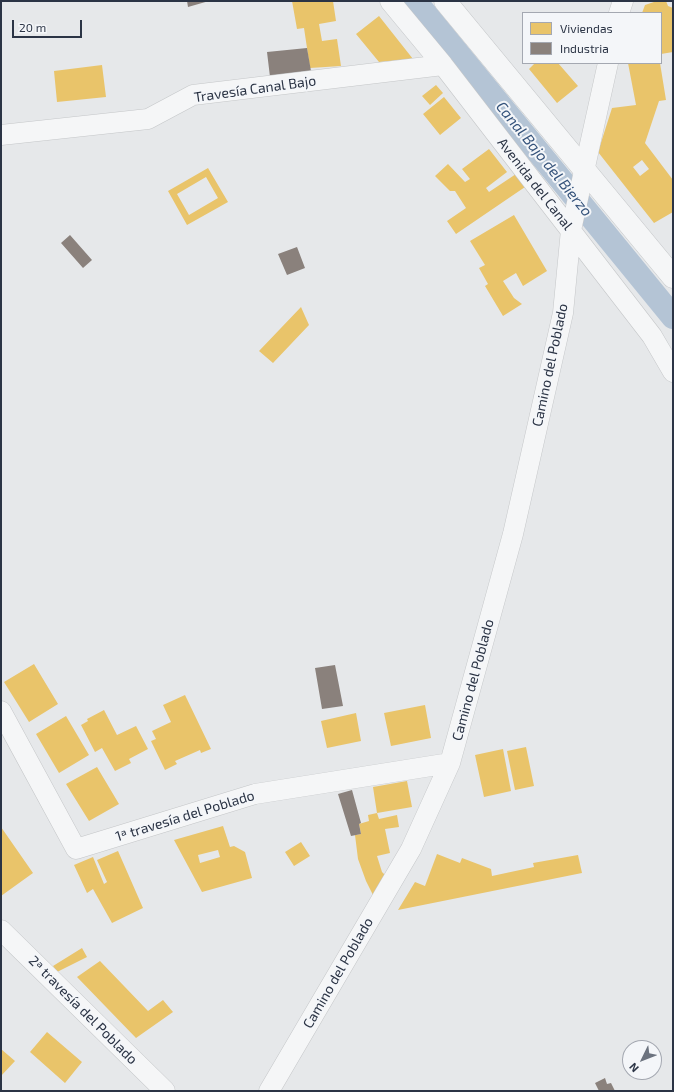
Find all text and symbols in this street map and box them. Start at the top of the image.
scale bar [14,12,84,38]
legend [522,12,662,64]
text: 20 m [19,20,46,34]
text: Viviendas [560,21,613,35]
text: Industria [560,41,609,55]
street label: Travesía Canal Bajo [193,72,317,106]
water label: Canal Bajo del Bierzo [492,98,596,220]
street label: Avenida del Canal [494,135,576,233]
street label: Camino del Poblado [529,302,571,428]
street label: Camino del Poblado [449,617,497,743]
street label: 1ª travesía del Poblado [113,787,257,845]
street label: Camino del Poblado [299,915,377,1031]
street label: 2ª travesía del Poblado [25,952,141,1068]
north arrow [622,1040,662,1080]
text: N [626,1061,641,1075]

